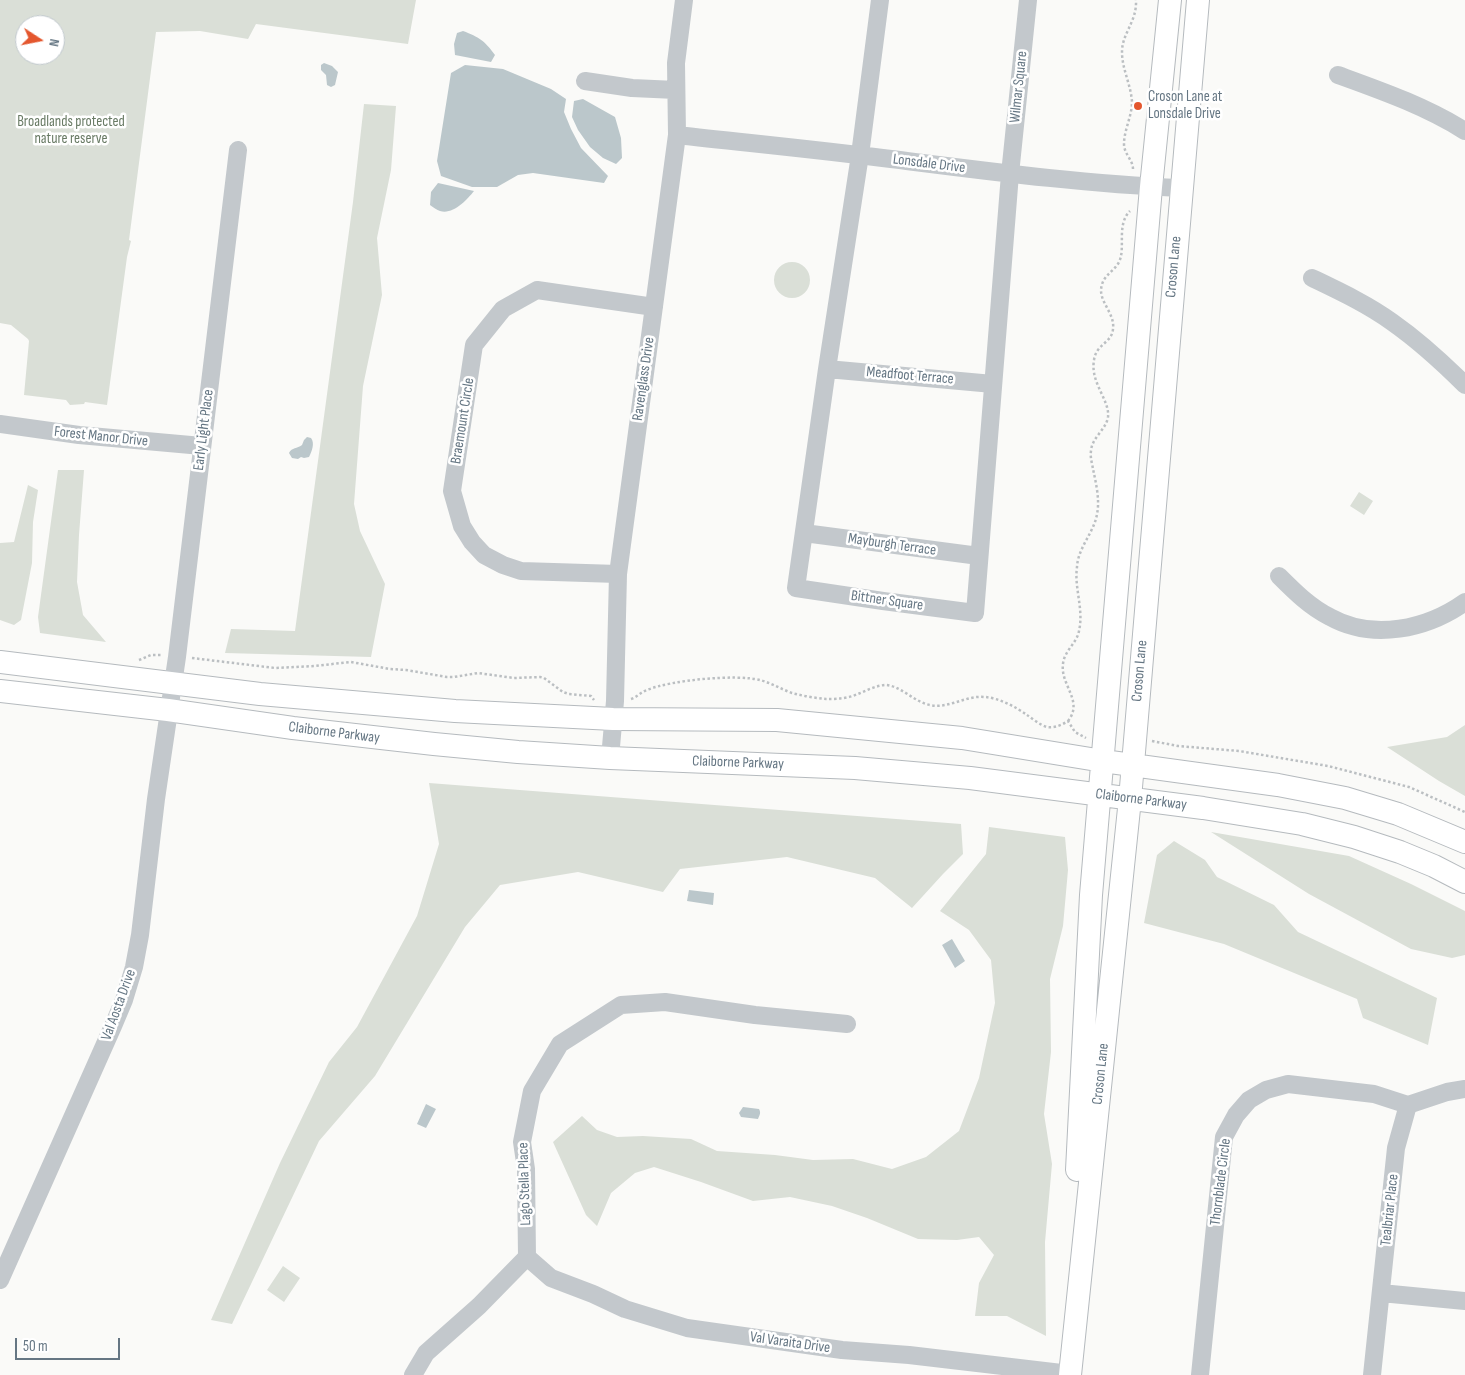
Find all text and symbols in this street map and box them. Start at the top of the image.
north arrow [15,15,65,65]
text: N [45,37,63,48]
street label: Wilmar Square [1006,50,1032,124]
place label: Croson Lane at Lonsdale Drive [1148,88,1222,123]
marker: Croson Lane at Lonsdale Drive [1132,100,1144,112]
park label: Broadlands protected nature reserve [17,113,125,148]
street label: Lonsdale Drive [892,151,966,177]
street label: Croson Lane [1162,235,1186,299]
street label: Ravenglass Drive [629,336,659,422]
street label: Meadfoot Terrace [866,363,954,389]
street label: Braemount Circle [447,377,479,465]
street label: Early Light Place [190,388,218,472]
street label: Forest Manor Drive [53,423,149,451]
street label: Mayburgh Terrace [847,530,937,560]
street label: Bittner Square [850,587,924,615]
street label: Croson Lane [1128,639,1152,703]
street label: Claiborne Parkway [287,718,381,748]
street label: Claiborne Parkway [692,752,784,774]
street label: Claiborne Parkway [1094,785,1188,815]
street label: Val Aosta Drive [98,967,140,1043]
street label: Croson Lane [1089,1042,1113,1106]
street label: Thornblade Circle [1207,1137,1235,1227]
street label: Lago Stella Place [515,1142,535,1226]
street label: Tealbriar Place [1377,1173,1403,1247]
scale bar [18,1328,122,1360]
street label: Val Varaita Drive [749,1328,831,1358]
text: 50 m [23,1337,48,1356]

